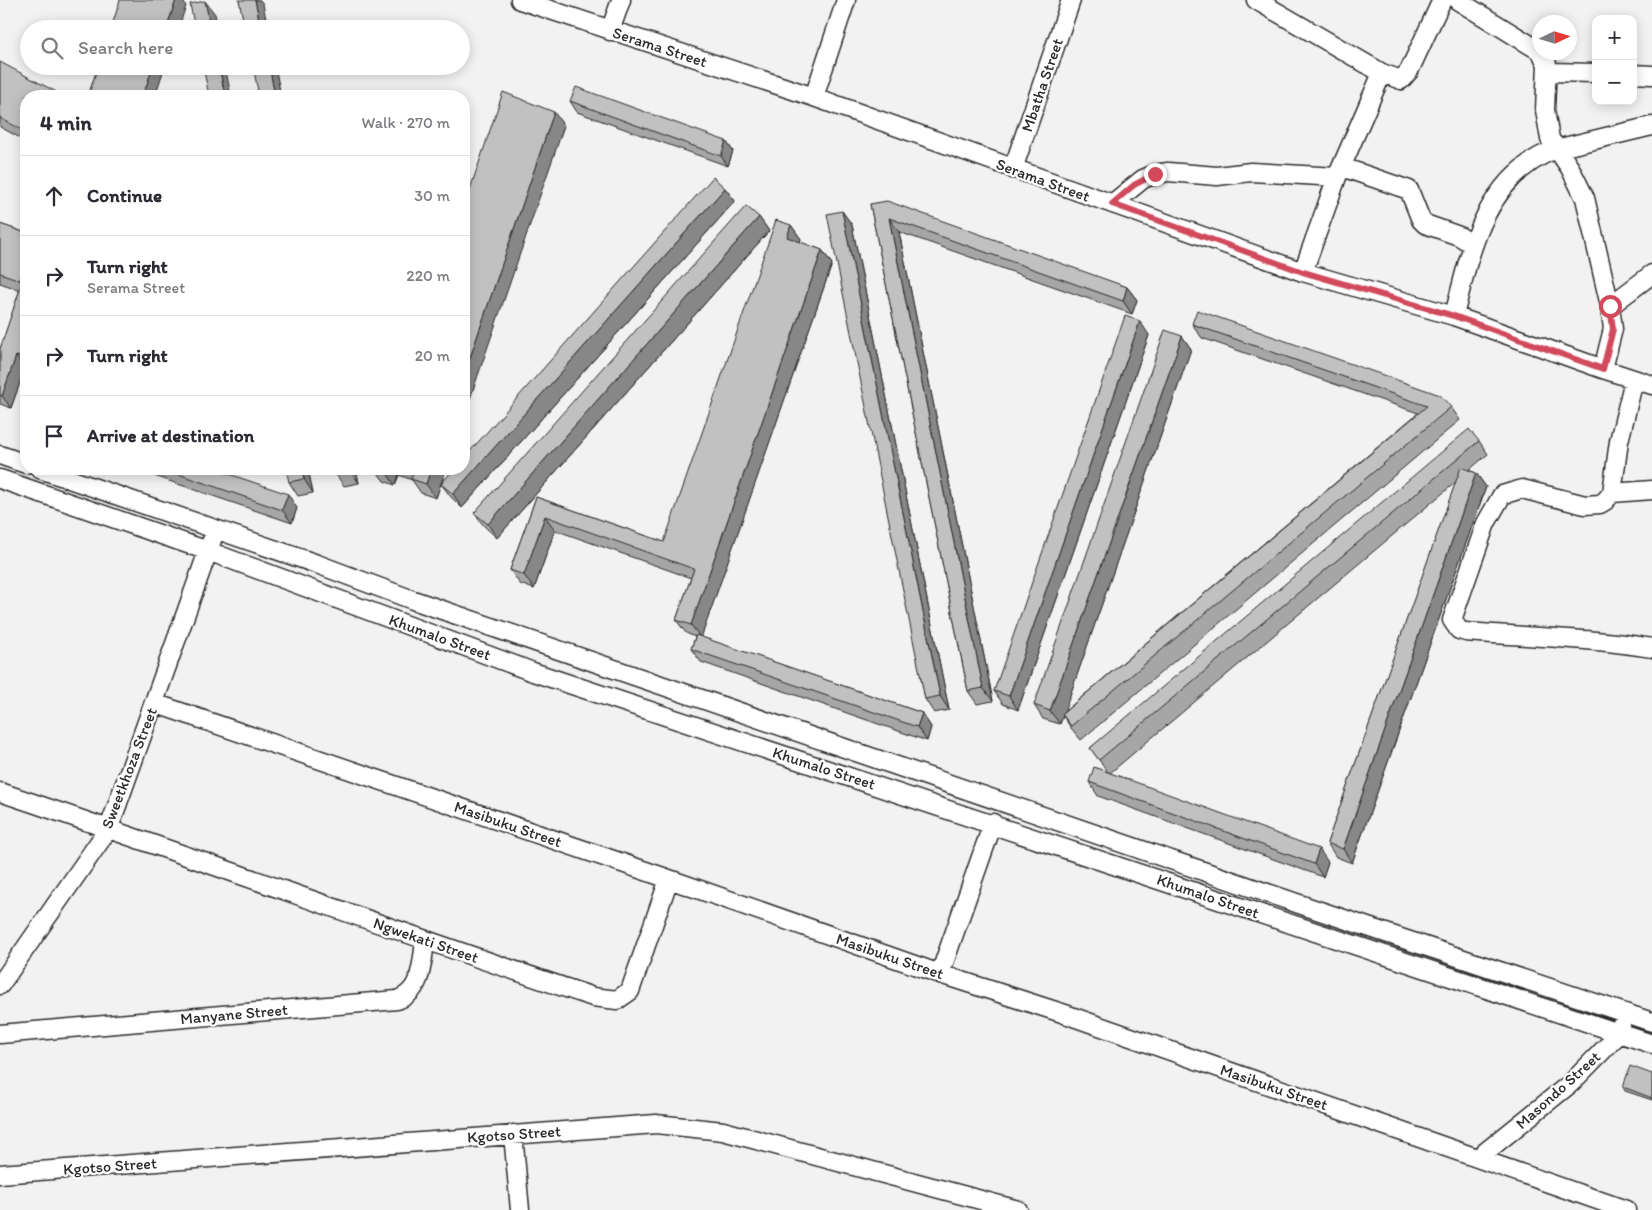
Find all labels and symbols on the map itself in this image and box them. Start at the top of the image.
north arrow [1532,15,1577,60]
street label: Serama Street [610,23,710,71]
street label: Mbatha Street [1017,36,1067,134]
street label: Serama Street [994,154,1092,206]
route end [1144,163,1167,186]
route start [1599,295,1622,318]
street label: Khumalo Street [386,610,494,664]
street label: Sweetkhoza Street [97,705,161,831]
street label: Khumalo Street [770,742,878,794]
street label: Masibuku Street [452,797,564,851]
street label: Khumalo Street [1154,870,1262,922]
street label: Ngwekati Street [371,913,481,967]
street label: Masibuku Street [834,929,946,983]
street label: Manyane Street [179,1000,289,1028]
street label: Masondo Street [1512,1047,1604,1133]
street label: Masibuku Street [1218,1060,1330,1114]
street label: Kgotso Street [466,1121,562,1147]
street label: Kgotso Street [62,1153,158,1179]

